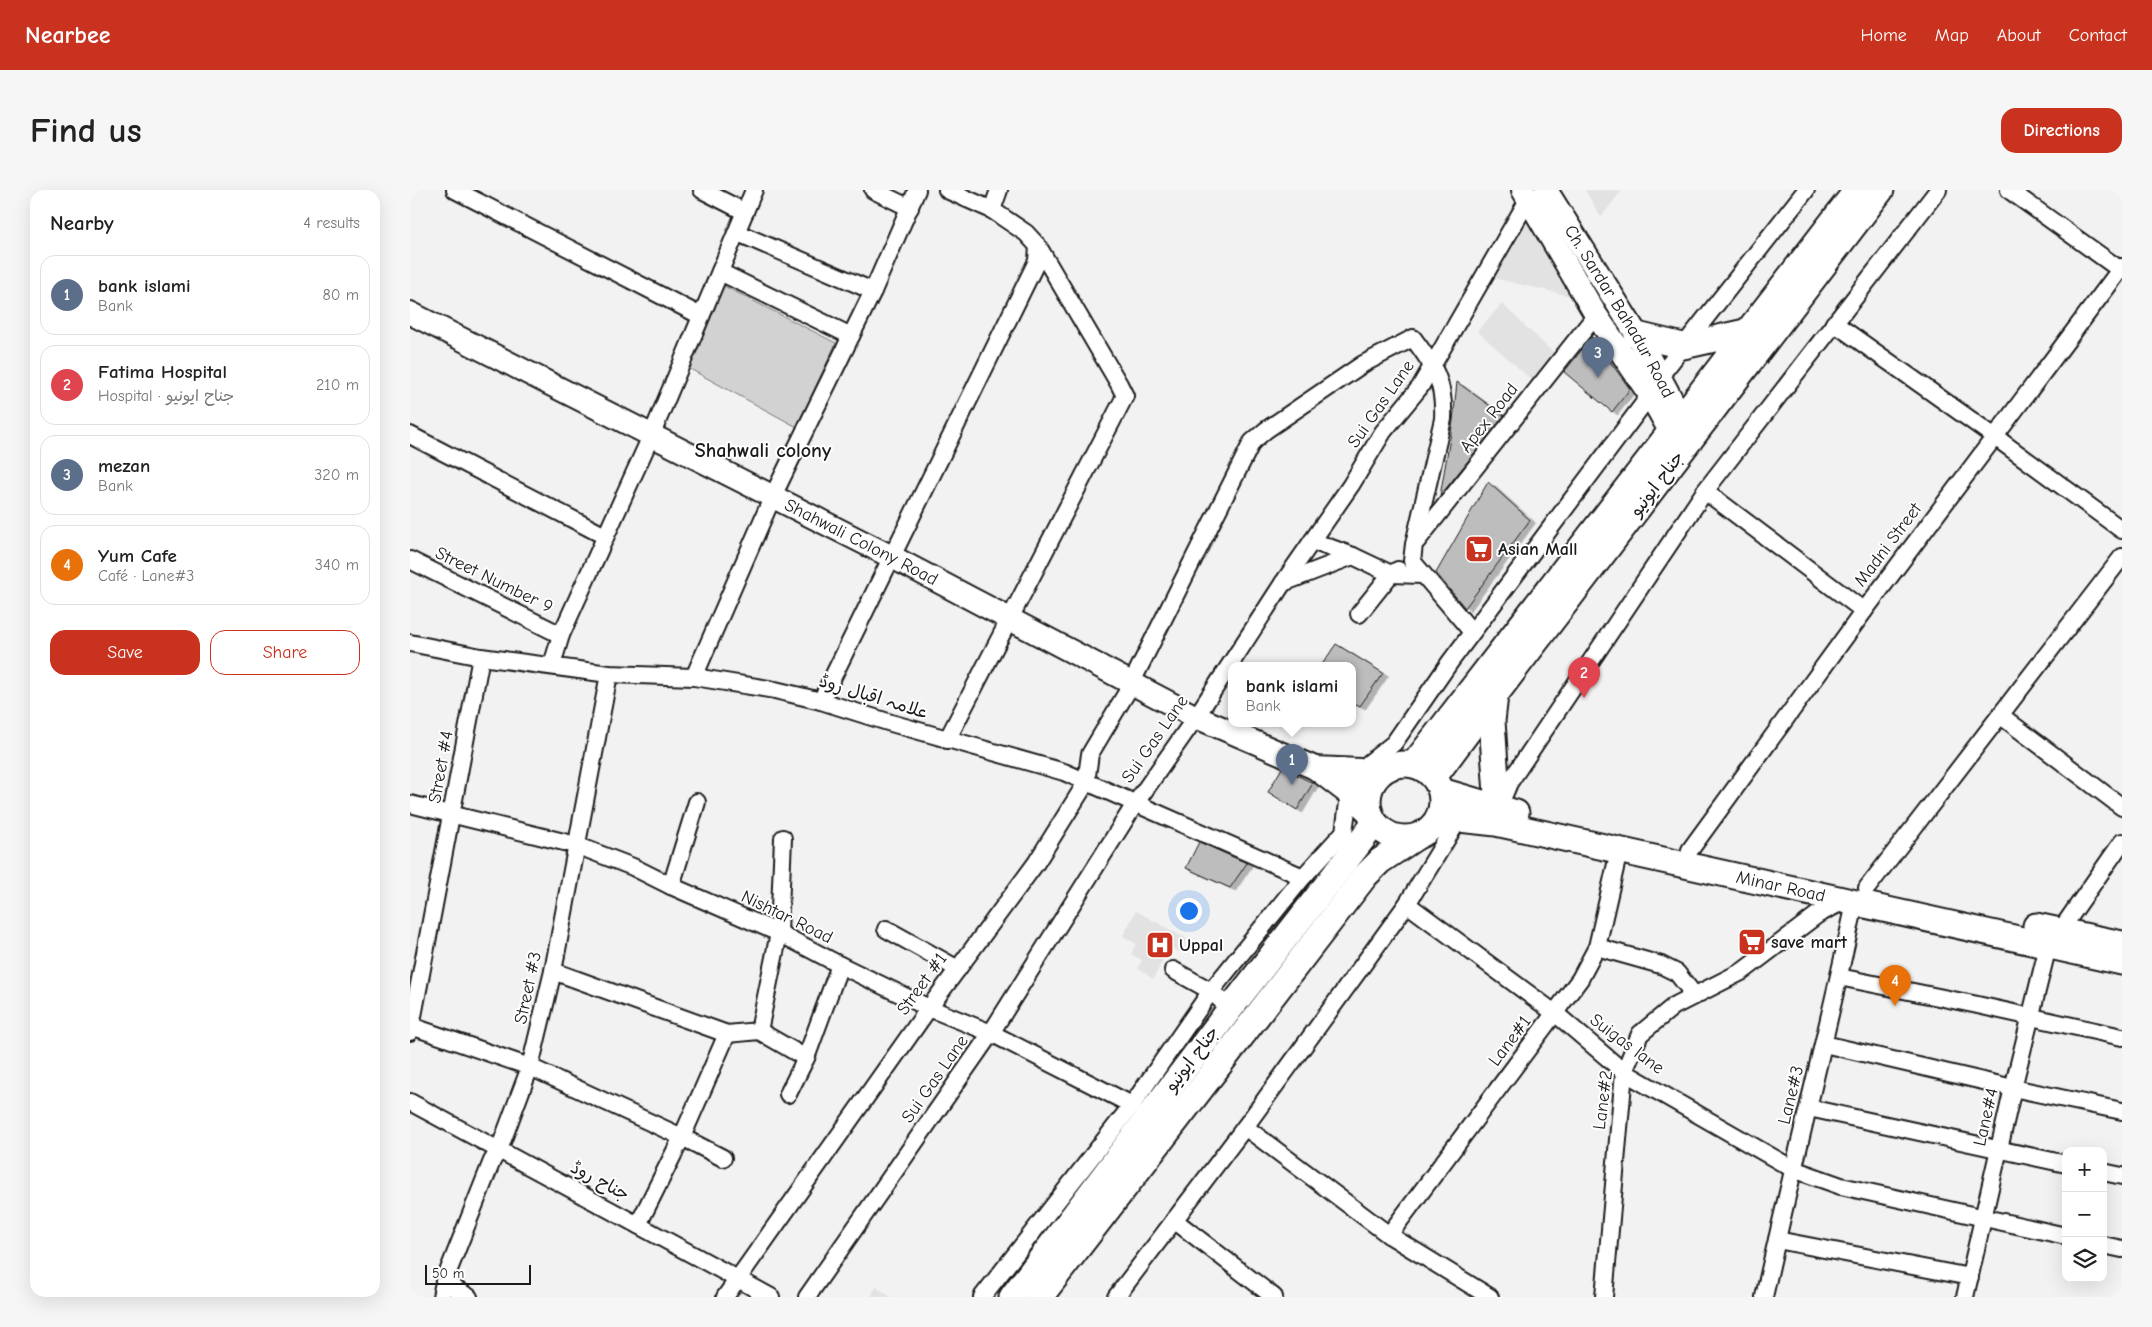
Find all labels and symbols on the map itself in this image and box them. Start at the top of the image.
street label: Ch. Sardar Bahadur Road [1560,221,1679,401]
pin: 3 [1582,337,1614,378]
street label: Sui Gas Lane [1343,356,1419,452]
street label: Apex Road [1455,379,1523,457]
district label: Shahwali colony [695,439,832,462]
street label: جناح ایونیو [1625,447,1689,522]
street label: Shahwali Colony Road [781,494,942,590]
street label: Madni Street [1850,498,1927,591]
supermarket icon: Asian Mall [1464,534,1494,564]
place label: Asian Mall [1498,539,1577,560]
street label: Street Number 9 [432,542,556,618]
pin: 2 [1568,657,1600,698]
street label: علامہ اقبال روڈ [817,670,931,724]
street label: Sui Gas Lane [1117,691,1193,787]
street label: Street #4 [424,729,458,805]
pin: 1 [1276,744,1308,785]
street label: Minar Road [1734,866,1827,906]
street label: Nishtar Road [738,886,836,948]
your location [1176,898,1202,924]
supermarket icon: save mart [1737,927,1767,957]
hospital icon: Uppal [1145,930,1175,960]
place label: save mart [1771,932,1848,953]
place label: Uppal [1179,935,1223,956]
street label: Street #1 [892,949,952,1019]
street label: Street #3 [510,950,546,1026]
pin: 4 [1879,965,1911,1006]
street label: Suigas lane [1586,1009,1668,1079]
street label: Lane#1 [1484,1012,1536,1070]
street label: جناح ایونیو [1160,1022,1224,1097]
street label: Sui Gas Lane [897,1031,973,1127]
street label: Lane#3 [1774,1064,1808,1126]
street label: Lane#2 [1589,1069,1617,1131]
street label: Lane#4 [1969,1086,2003,1148]
street label: جناح روڈ [567,1157,633,1206]
scale bar [425,1262,531,1285]

